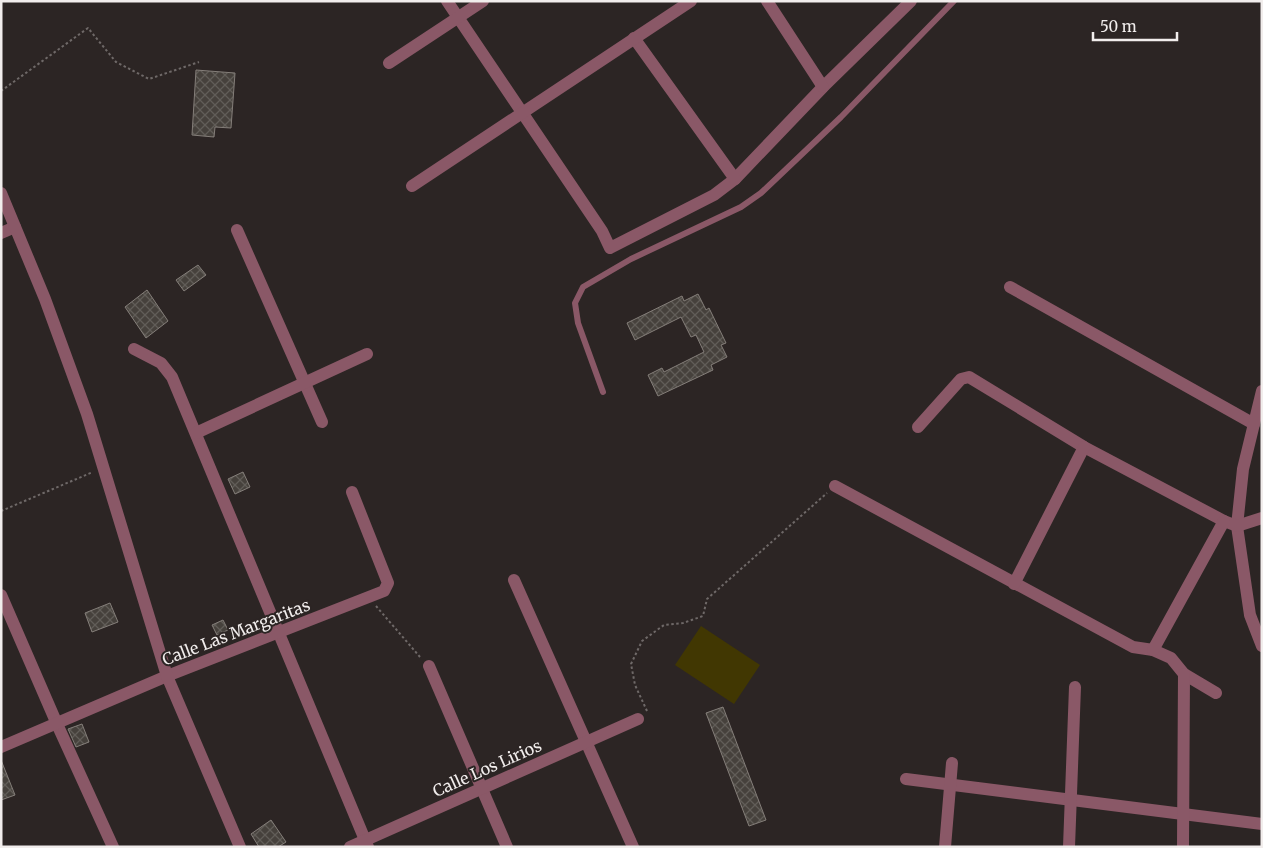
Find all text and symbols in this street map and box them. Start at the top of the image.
scale bar [1093,10,1177,42]
text: 50 m [1100,17,1137,36]
street label: Calle Las Margaritas [159,595,313,669]
street label: Calle Los Lirios [430,735,545,801]

